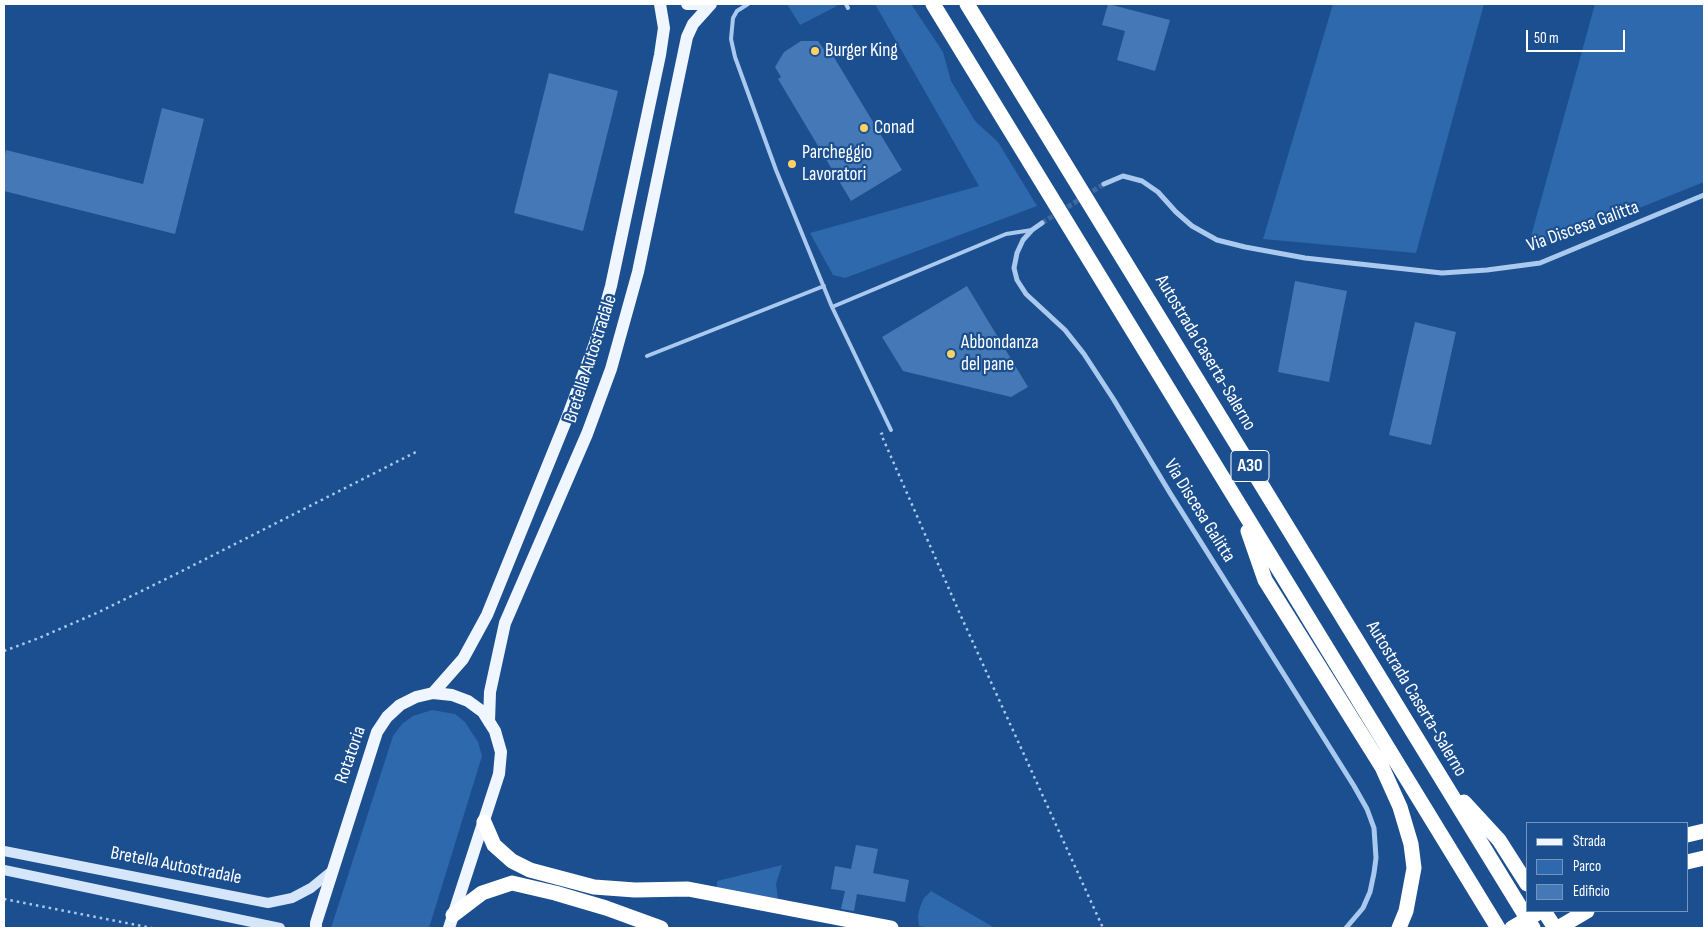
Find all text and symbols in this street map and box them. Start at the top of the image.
scale bar [1528,20,1627,52]
text: 50 m [1534,29,1559,48]
place label: Burger King [825,40,898,62]
marker: Burger King [809,45,821,57]
place label: Conad [874,117,914,139]
marker: Conad [858,122,870,134]
place label: Parcheggio Lavoratori [802,142,872,186]
marker: Parcheggio Lavoratori [786,158,798,170]
street label: Via Discesa Galitta [1524,196,1642,258]
street label: Autostrada Caserta-Salerno [1150,271,1260,435]
street label: Bretella Autostradale [560,292,622,426]
place label: Abbondanza del pane [961,332,1039,376]
marker: Abbondanza del pane [945,348,957,360]
road number: A30 [1231,451,1269,482]
street label: Via Discesa Galitta [1158,455,1240,567]
street label: Autostrada Caserta-Salerno [1361,617,1471,781]
street label: Rotatoria [331,723,371,787]
legend [1526,822,1688,912]
text: Strada [1573,832,1606,851]
street label: Bretella Autostradale [109,842,243,890]
text: Parco [1573,857,1601,876]
text: Edificio [1573,882,1610,901]

